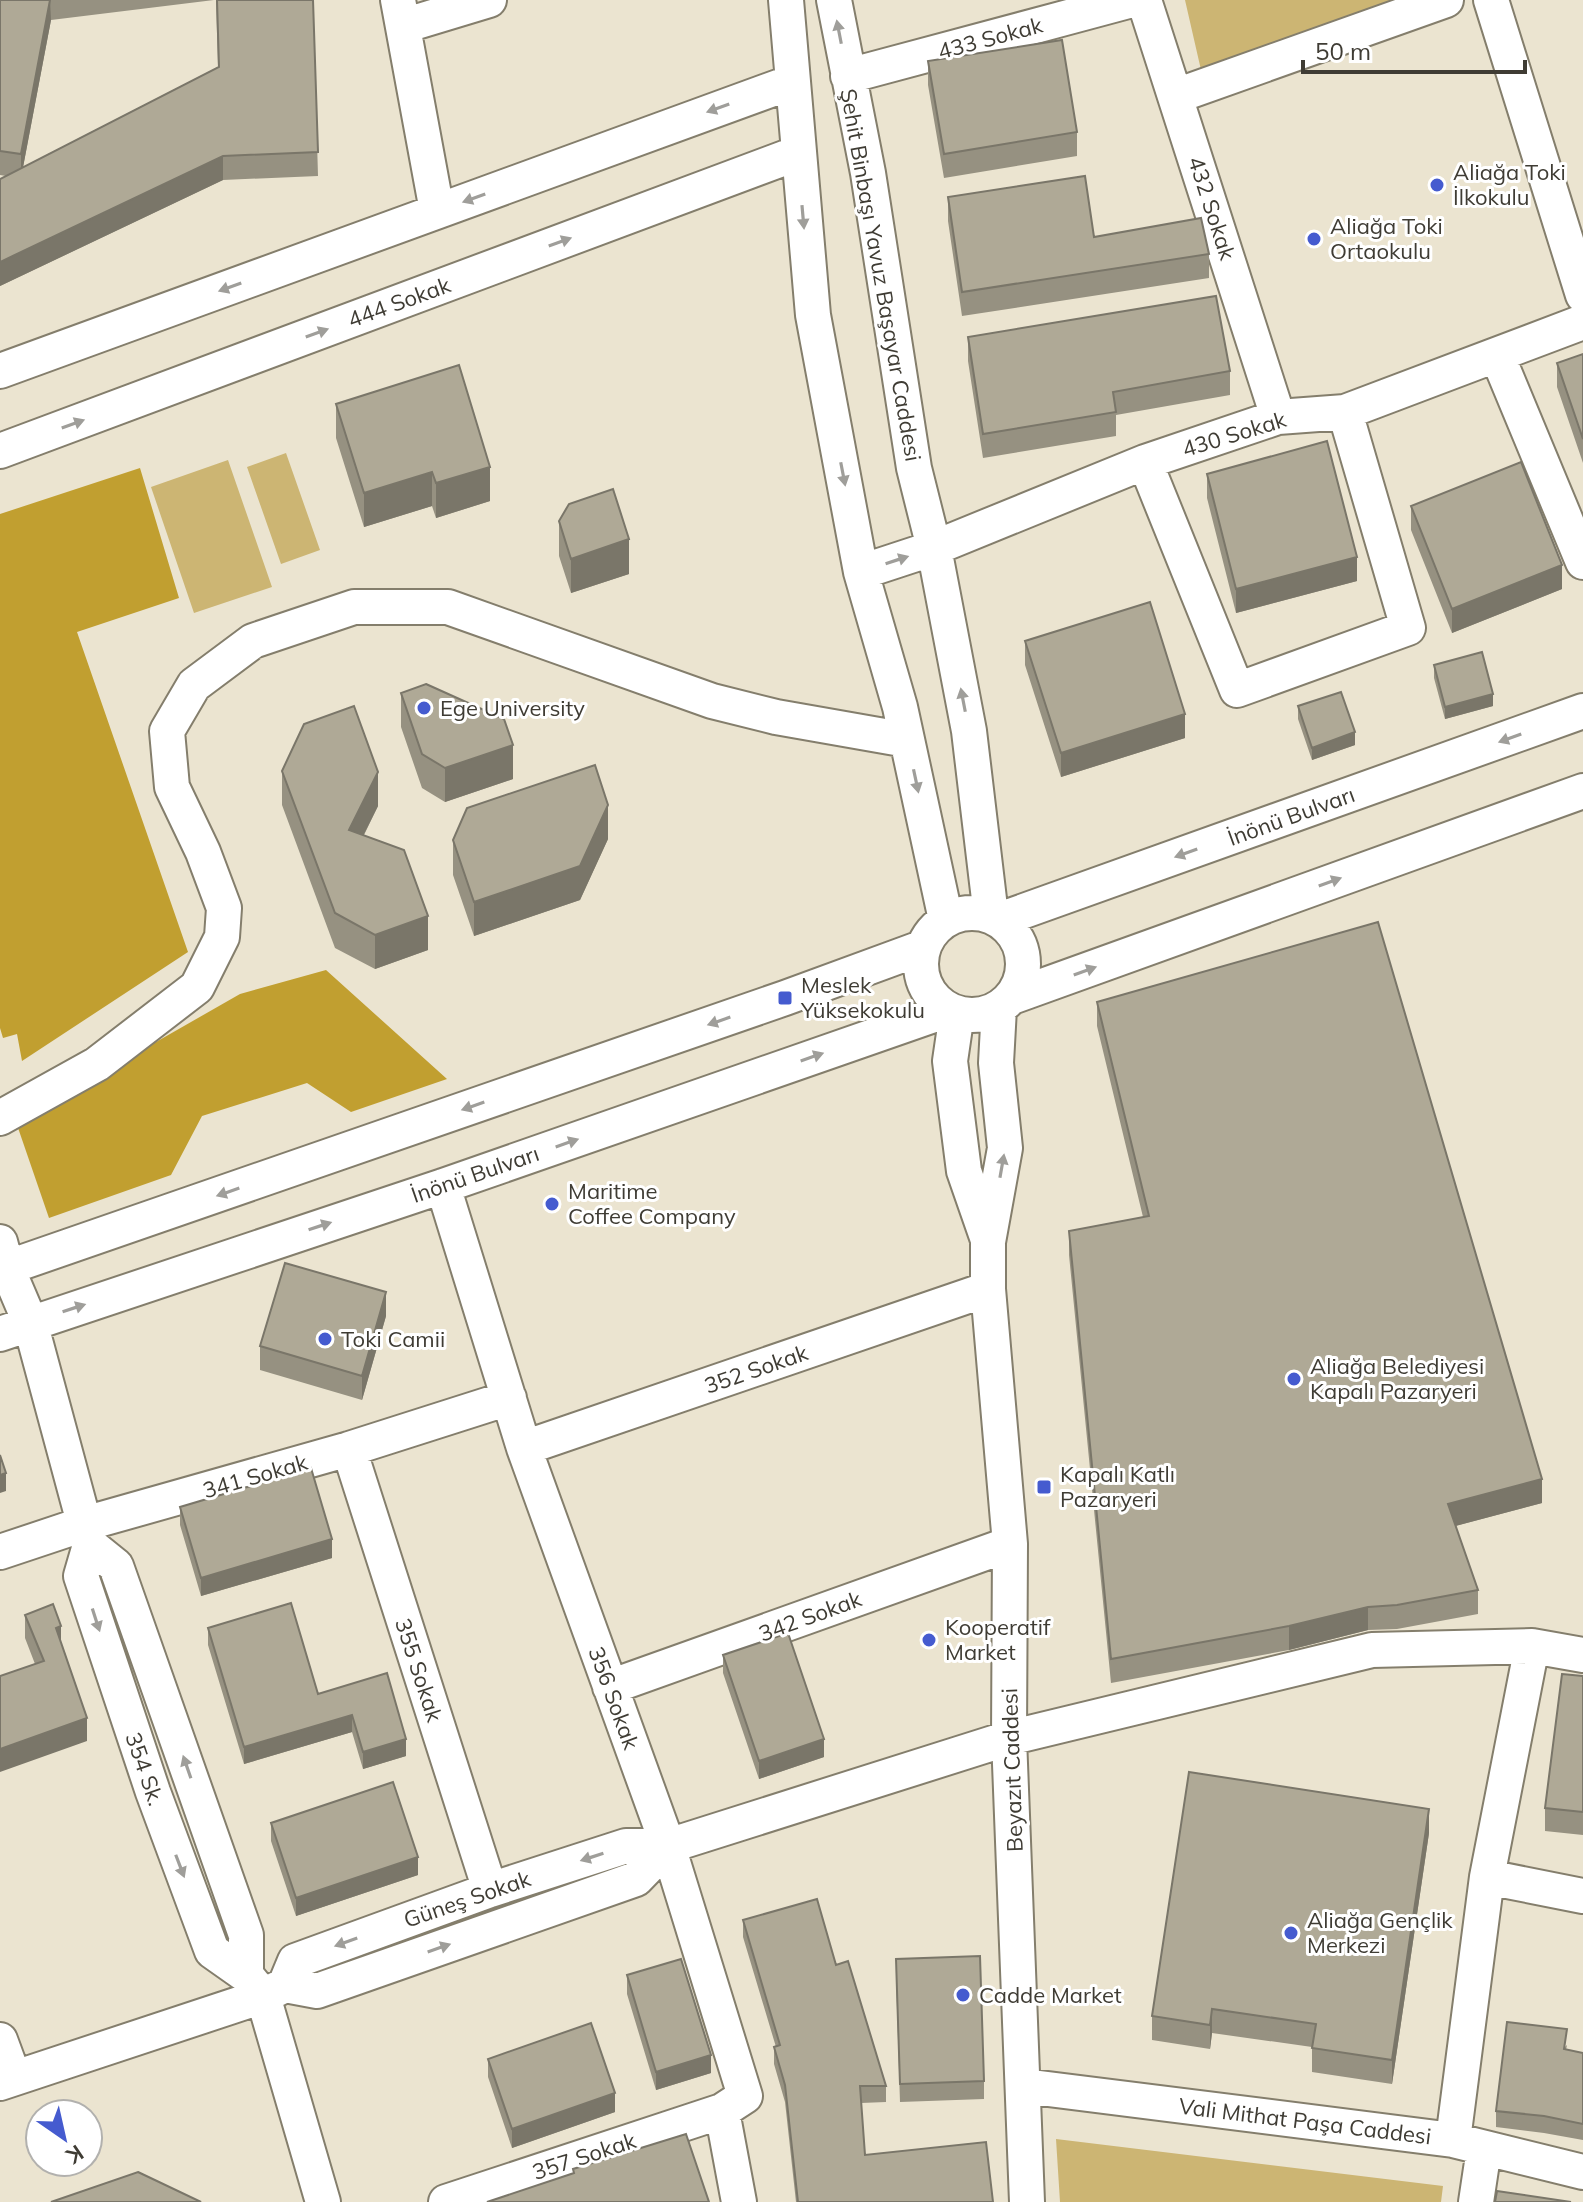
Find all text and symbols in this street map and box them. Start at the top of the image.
street label: 433 Sokak [935,10,1046,65]
one-way arrow [832,19,845,44]
scale bar [1303,24,1525,74]
text: 50 m [1315,36,1371,66]
street label: Şehit Binbaşı Yavuz Başayar Caddesi [834,86,928,464]
one-way arrow [706,103,730,115]
street label: 432 Sokak [1182,153,1242,264]
place label: Aliağa Toki İlkokulu [1453,158,1566,211]
marker: Aliağa Toki İlkokulu [1428,176,1446,194]
one-way arrow [462,192,486,205]
one-way arrow [797,205,810,230]
place label: Aliağa Toki Ortaokulu [1330,212,1443,265]
marker: Aliağa Toki Ortaokulu [1305,230,1323,248]
one-way arrow [548,235,572,248]
street label: 444 Sokak [344,270,455,334]
one-way arrow [218,281,242,294]
one-way arrow [305,326,329,339]
street label: 430 Sokak [1179,405,1290,463]
one-way arrow [61,417,85,430]
one-way arrow [837,462,849,487]
one-way arrow [886,553,910,566]
one-way arrow [956,687,969,712]
place label: Ege University [440,694,585,722]
marker: Ege University [415,699,433,717]
one-way arrow [1497,732,1521,744]
one-way arrow [910,769,923,794]
street label: İnönü Bulvarı [1224,780,1358,852]
one-way arrow [1173,848,1197,860]
one-way arrow [1318,876,1342,888]
one-way arrow [1073,964,1097,976]
place label: Meslek Yüksekokulu [800,971,925,1024]
marker: Meslek Yüksekokulu [776,989,794,1007]
one-way arrow [707,1016,731,1028]
one-way arrow [801,1051,825,1063]
one-way arrow [461,1101,485,1113]
one-way arrow [555,1136,579,1148]
street label: İnönü Bulvarı [407,1139,543,1209]
one-way arrow [997,1153,1009,1178]
place label: Maritime Coffee Company [568,1177,736,1230]
one-way arrow [215,1186,239,1198]
marker: Maritime Coffee Company [543,1195,561,1213]
one-way arrow [309,1219,333,1232]
one-way arrow [62,1301,86,1313]
place label: Toki Camii [341,1325,445,1353]
marker: Toki Camii [316,1330,334,1348]
street label: 352 Sokak [701,1338,812,1400]
place label: Aliağa Belediyesi Kapalı Pazaryeri [1310,1352,1484,1405]
marker: Aliağa Belediyesi Kapalı Pazaryeri [1285,1370,1303,1388]
street label: 341 Sokak [200,1448,311,1504]
place label: Kapalı Katlı Pazaryeri [1060,1460,1175,1513]
marker: Kapalı Katlı Pazaryeri [1035,1478,1053,1496]
street label: 342 Sokak [755,1584,866,1648]
one-way arrow [90,1608,102,1632]
place label: Kooperatif Market [945,1613,1051,1666]
street label: 355 Sokak [389,1615,449,1726]
marker: Kooperatif Market [920,1631,938,1649]
street label: 356 Sokak [582,1643,646,1754]
street label: Beyazıt Caddesi [995,1688,1029,1852]
street label: 354 Sk. [119,1729,171,1809]
one-way arrow [180,1755,193,1779]
one-way arrow [579,1851,603,1863]
one-way arrow [174,1854,187,1878]
street label: Güneş Sokak [400,1864,535,1934]
place label: Aliağa Gençlik Merkezi [1307,1906,1453,1959]
marker: Aliağa Gençlik Merkezi [1282,1924,1300,1942]
one-way arrow [334,1936,358,1949]
one-way arrow [427,1942,451,1954]
place label: Cadde Market [979,1981,1122,2009]
marker: Cadde Market [954,1986,972,2004]
street label: Vali Mithat Paşa Caddesi [1177,2092,1433,2150]
north arrow [24,2098,104,2178]
street label: 357 Sokak [529,2126,640,2186]
text: K [60,2139,89,2171]

